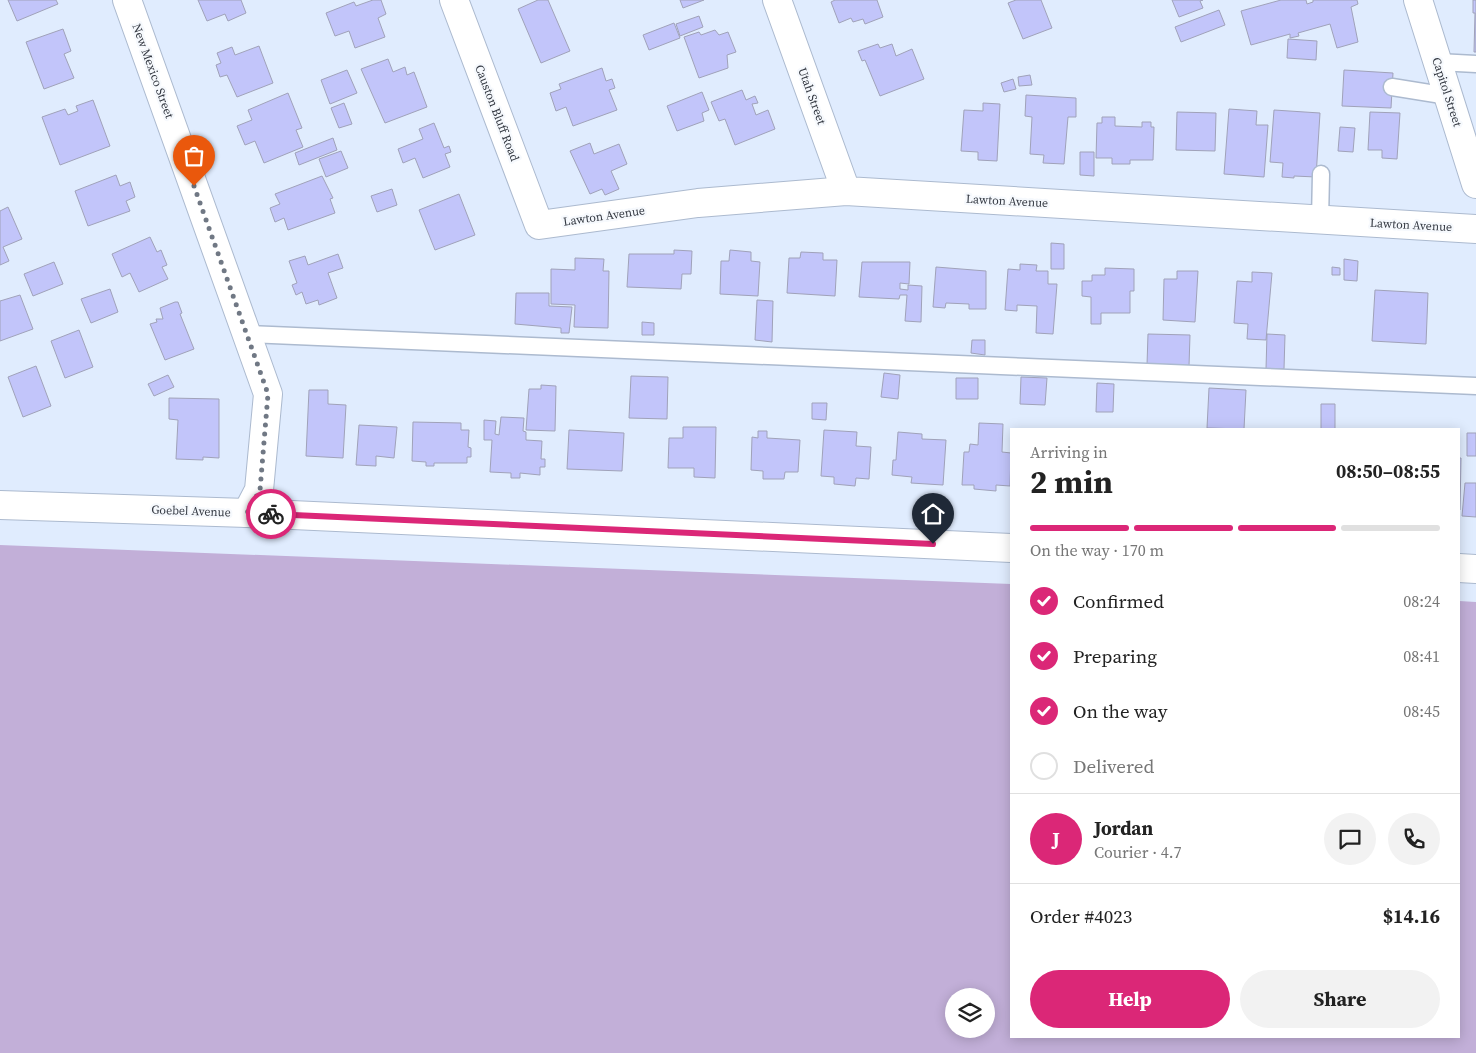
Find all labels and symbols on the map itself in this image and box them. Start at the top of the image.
street label: New Mexico Street [128,22,178,121]
street label: Capitol Street [1428,55,1466,129]
street label: Causton Bluff Road [471,62,523,164]
street label: Utah Street [794,65,830,127]
pin [173,135,215,186]
street label: Lawton Avenue [966,191,1048,211]
street label: Lawton Avenue [562,202,646,230]
street label: Lawton Avenue [1370,215,1452,235]
courier [246,489,296,539]
pin [912,493,954,544]
street label: Goebel Avenue [151,502,231,520]

